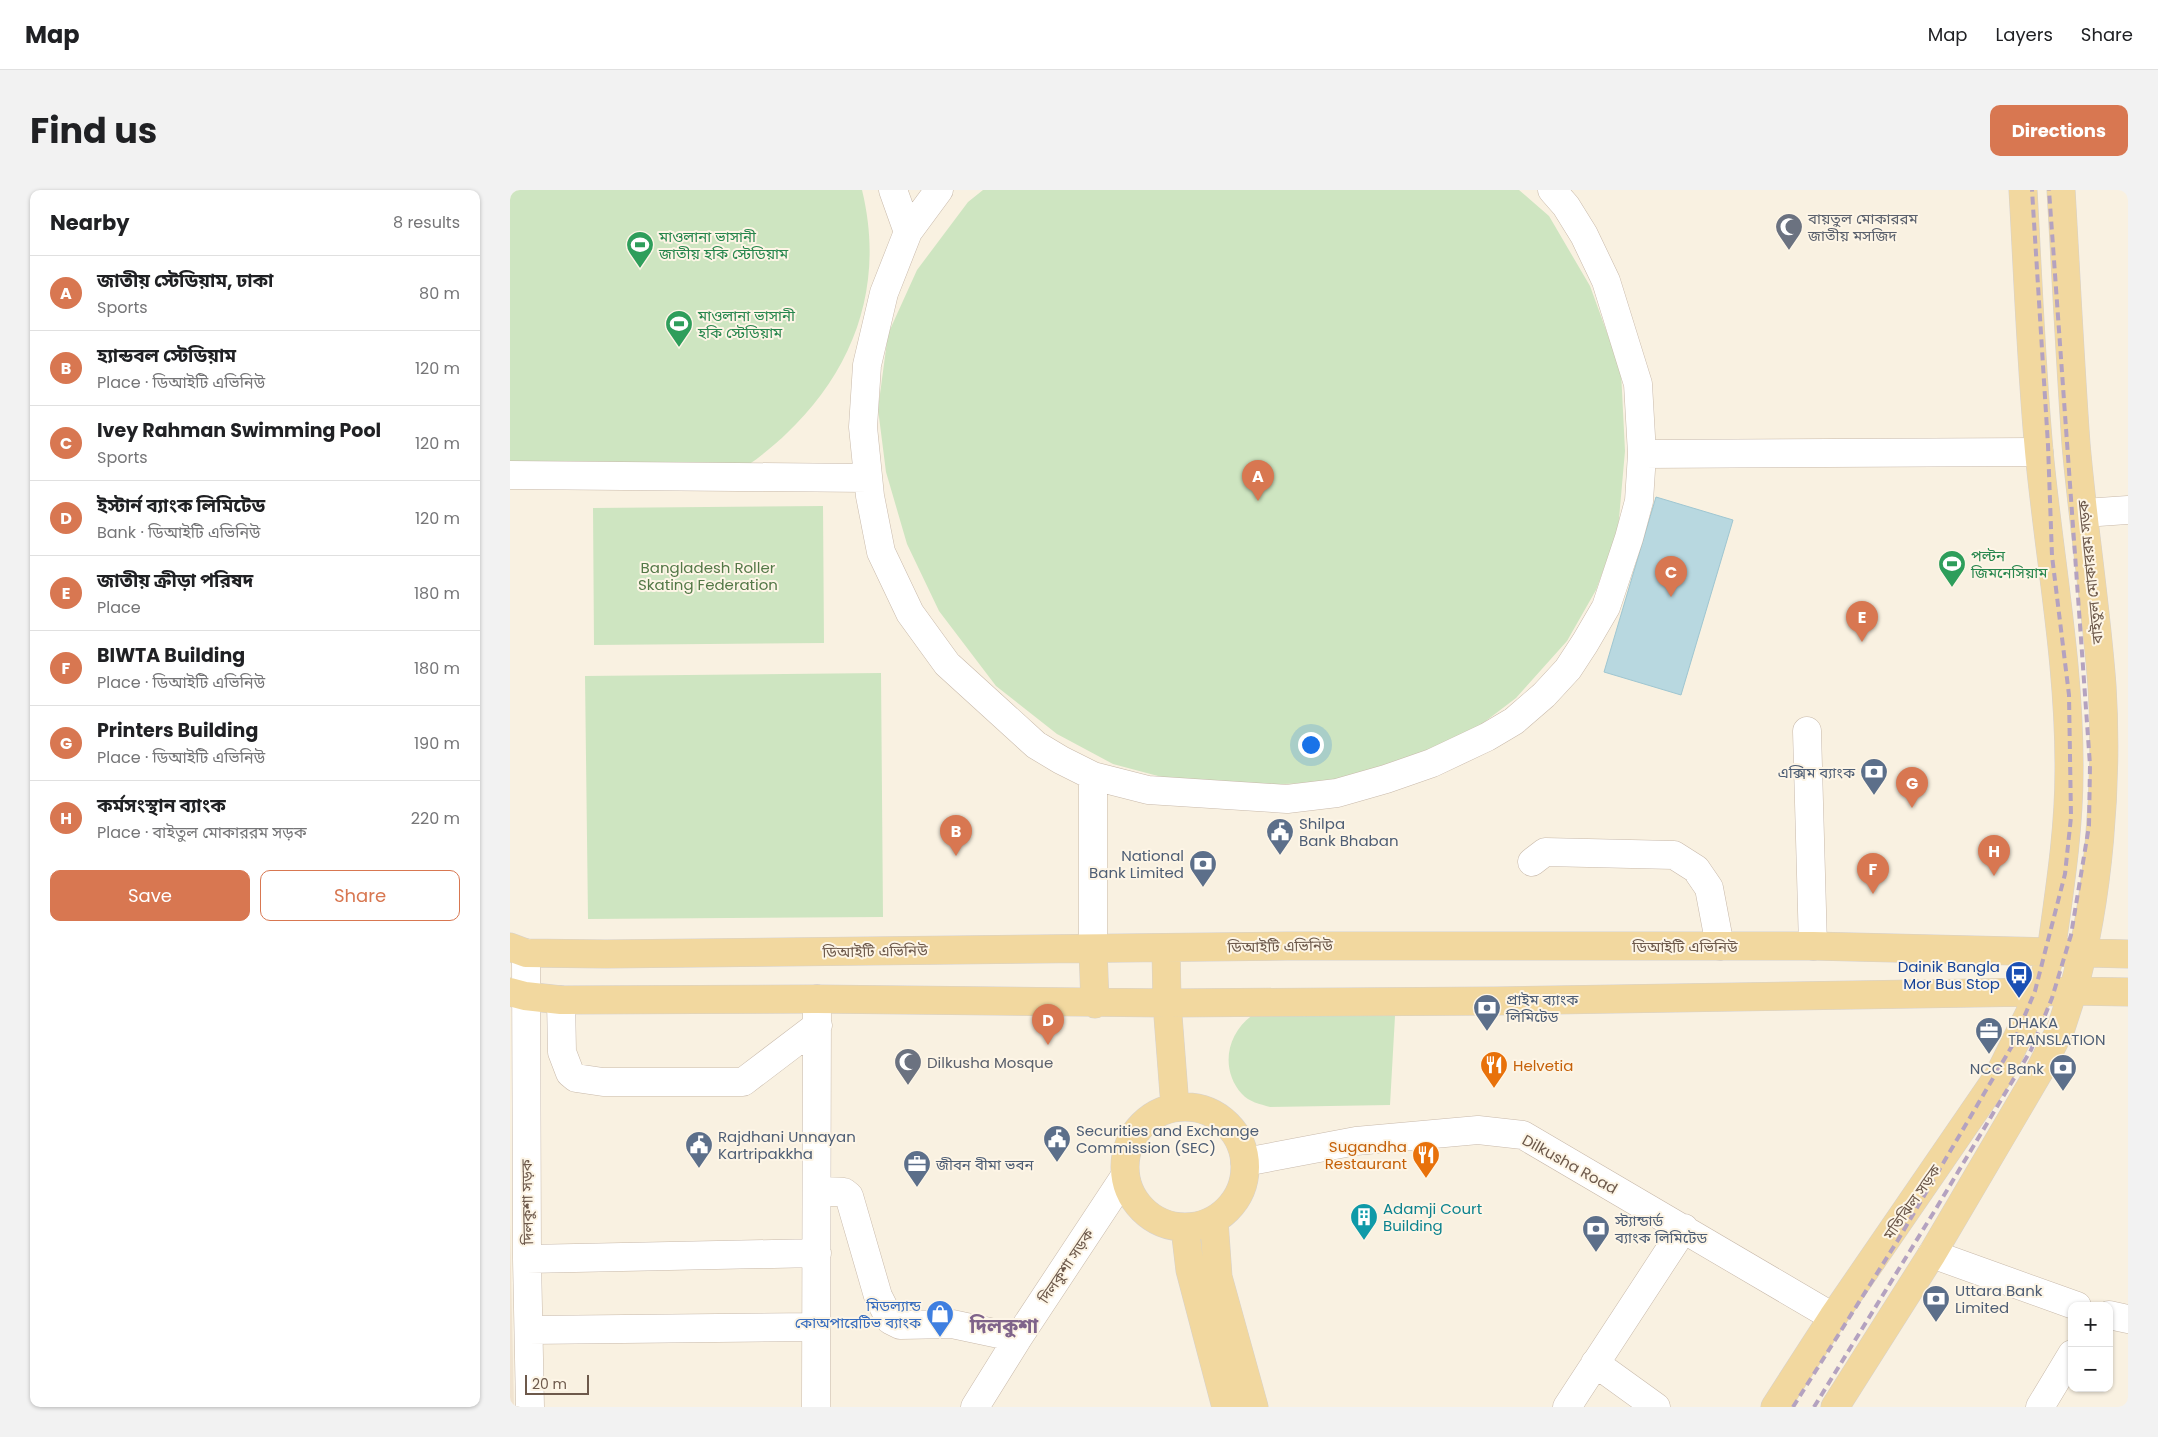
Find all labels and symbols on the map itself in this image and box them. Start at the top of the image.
place label: বায়তুল মোকাররম জাতীয় মসজিদ [1807,208,1918,246]
mosque icon: বায়তুল মোকাররম জাতীয় মসজিদ [1774,212,1804,251]
place label: মাওলানা ভাসানী জাতীয় হকি স্টেডিয়াম [658,226,789,264]
sports icon: মাওলানা ভাসানী জাতীয় হকি স্টেডিয়াম [625,230,655,269]
place label: মাওলানা ভাসানী হকি স্টেডিয়াম [697,305,796,343]
sports icon: মাওলানা ভাসানী হকি স্টেডিয়াম [664,309,694,348]
pin: A [1242,460,1274,501]
street label: বাইতুল মোকাররম সড়ক [2072,498,2108,646]
place label: পল্টন জিমনেসিয়াম [1970,545,2048,583]
sports icon: পল্টন জিমনেসিয়াম [1937,549,1967,588]
pin: C [1655,556,1687,597]
park label: Bangladesh Roller Skating Federation [638,557,778,595]
pin: E [1846,601,1878,642]
your location [1298,732,1324,758]
bank icon: এক্সিম ব্যাংক [1859,757,1889,796]
place label: এক্সিম ব্যাংক [1778,762,1856,783]
pin: G [1896,767,1928,808]
place label: Shilpa Bank Bhaban [1299,813,1398,851]
pin: B [940,815,972,856]
public building icon: Shilpa Bank Bhaban [1265,817,1295,856]
pin: H [1978,835,2010,876]
place label: National Bank Limited [1089,845,1184,883]
bank icon: National Bank Limited [1188,849,1218,888]
pin: F [1857,853,1889,894]
street label: ডিআইটি এভিনিউ [1226,935,1333,957]
street label: ডিআইটি এভিনিউ [1631,936,1738,957]
street label: ডিআইটি এভিনিউ [821,940,928,962]
place label: Dainik Bangla Mor Bus Stop [1898,956,2000,994]
bus stop icon: Dainik Bangla Mor Bus Stop [2004,960,2034,999]
place label: প্রাইম ব্যাংক লিমিটেড [1505,989,1579,1027]
bank icon: প্রাইম ব্যাংক লিমিটেড [1472,993,1502,1032]
pin: D [1032,1004,1064,1045]
place label: DHAKA TRANSLATION [2008,1012,2105,1050]
office icon: DHAKA TRANSLATION [1974,1016,2004,1055]
mosque icon: Dilkusha Mosque [893,1047,923,1086]
restaurant icon: Helvetia [1479,1050,1509,1089]
place label: Dilkusha Mosque [927,1052,1053,1073]
bank icon: NCC Bank [2048,1053,2078,1092]
place label: Helvetia [1513,1055,1573,1076]
place label: NCC Bank [1970,1058,2044,1079]
place label: Securities and Exchange Commission (SEC) [1076,1120,1259,1158]
public building icon: Securities and Exchange Commission (SEC) [1042,1124,1072,1163]
place label: Rajdhani Unnayan Kartripakkha [718,1126,856,1164]
street label: Dilkusha Road [1519,1129,1621,1199]
public building icon: Rajdhani Unnayan Kartripakkha [684,1130,714,1169]
place label: Sugandha Restaurant [1325,1136,1407,1174]
restaurant icon: Sugandha Restaurant [1411,1140,1441,1179]
office icon: জীবন বীমা ভবন [902,1149,932,1188]
place label: জীবন বীমা ভবন [935,1154,1034,1175]
street label: দিলকুশা সড়ক [516,1158,538,1246]
street label: মতিঝিল সড়ক [1878,1160,1946,1244]
place label: Adamji Court Building [1383,1198,1482,1236]
building icon: Adamji Court Building [1349,1202,1379,1241]
place label: স্ট্যান্ডার্ড ব্যাংক লিমিটেড [1614,1210,1707,1248]
bank icon: স্ট্যান্ডার্ড ব্যাংক লিমিটেড [1581,1214,1611,1253]
street label: দিলকুশা সড়ক [1033,1224,1099,1308]
place label: Uttara Bank Limited [1955,1280,2043,1318]
bank icon: Uttara Bank Limited [1921,1284,1951,1323]
place label: মিডল্যান্ড কোঅপারেটিভ ব্যাংক [795,1295,922,1333]
shop icon: মিডল্যান্ড কোঅপারেটিভ ব্যাংক [925,1299,955,1338]
district label: দিলকুশা [969,1312,1038,1340]
scale bar [525,1372,589,1395]

